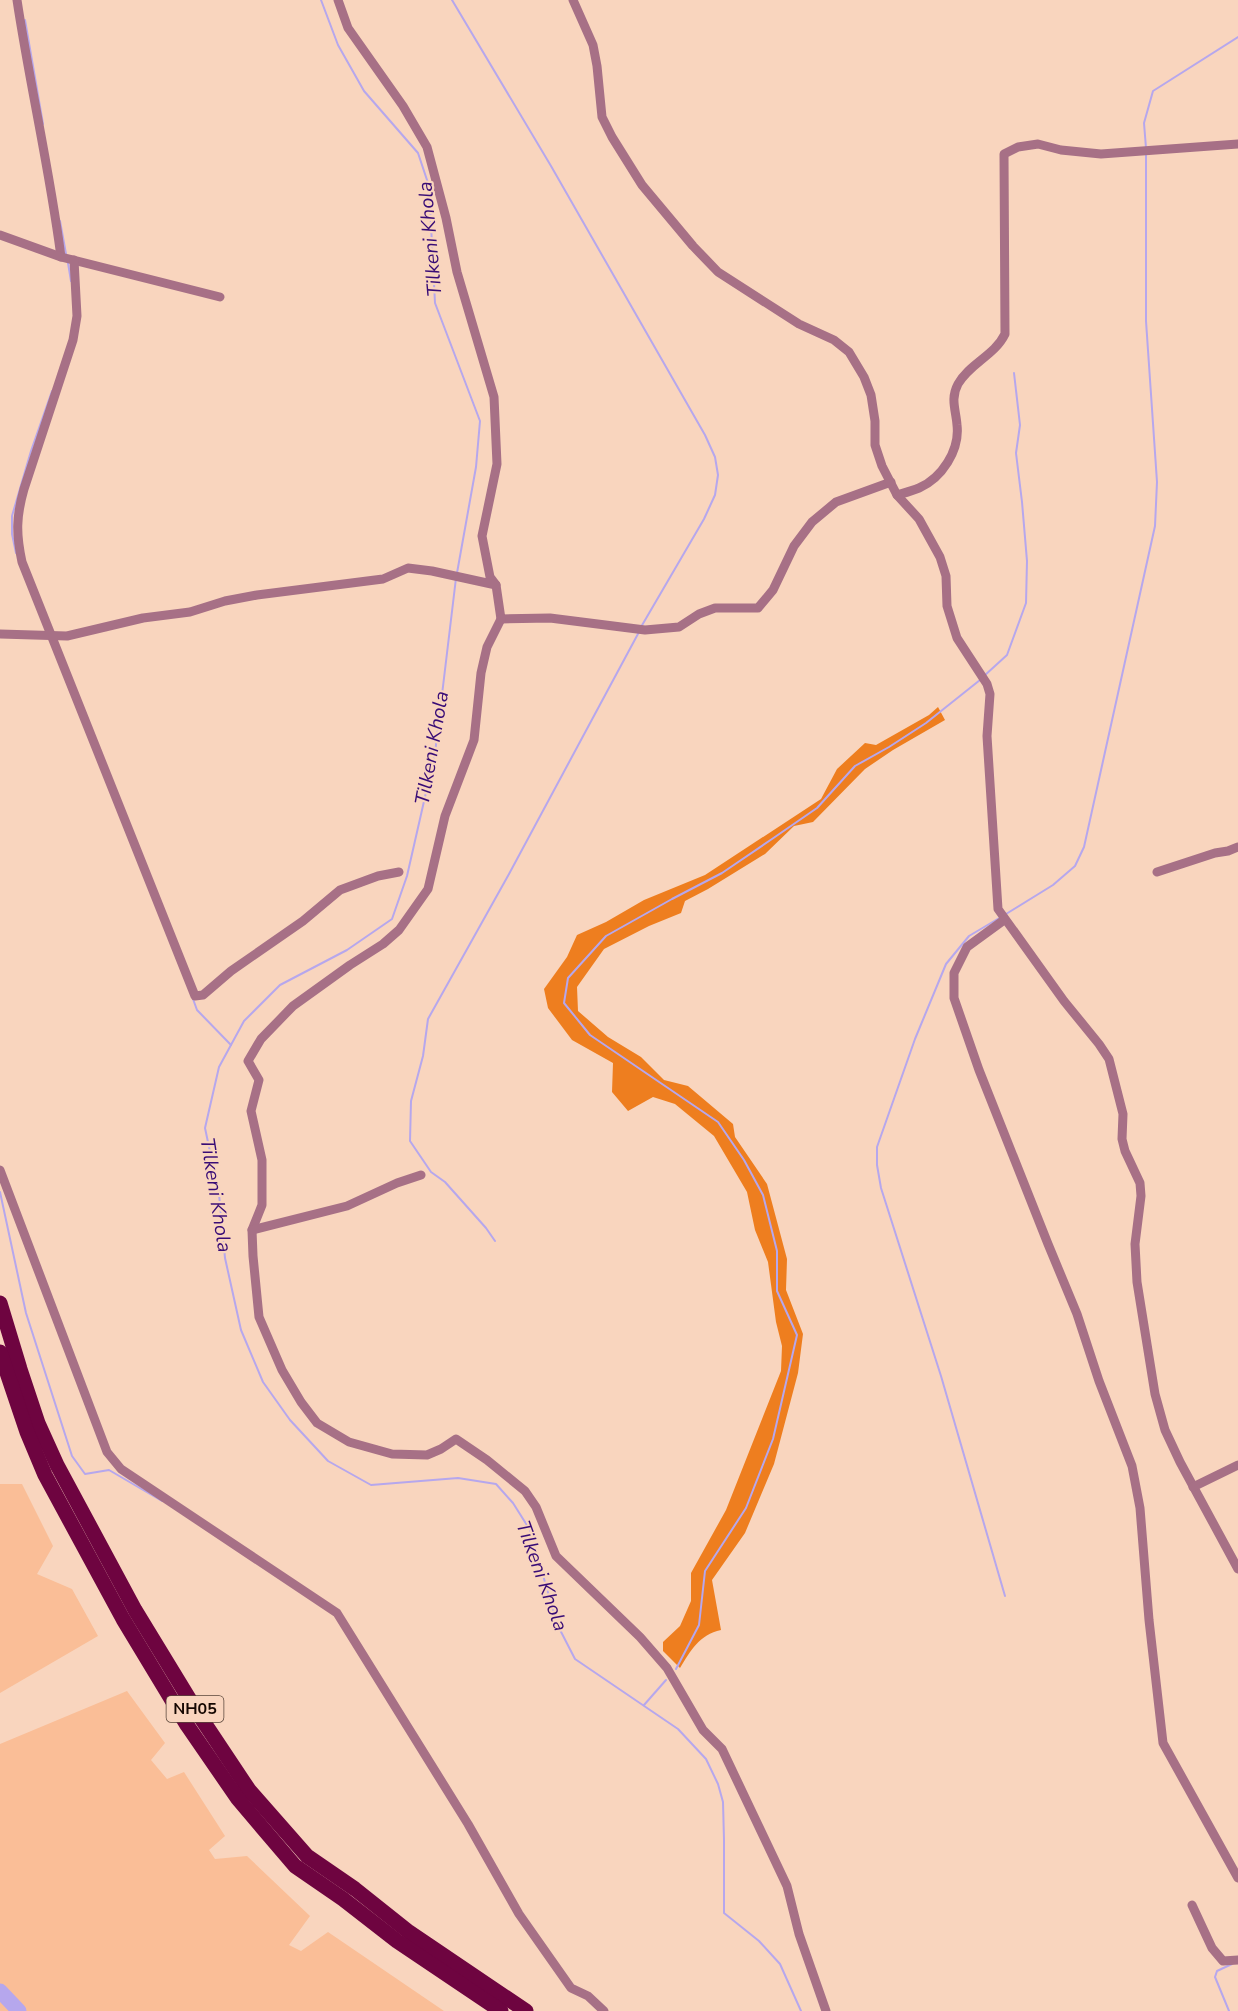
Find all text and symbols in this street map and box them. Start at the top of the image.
water label: Tilkeni Khola [412,180,448,298]
water label: Tilkeni Khola [409,689,455,807]
water label: Tilkeni Khola [194,1136,238,1254]
water label: Tilkeni Khola [510,1517,574,1635]
road number: NH05 [166,1696,224,1722]

